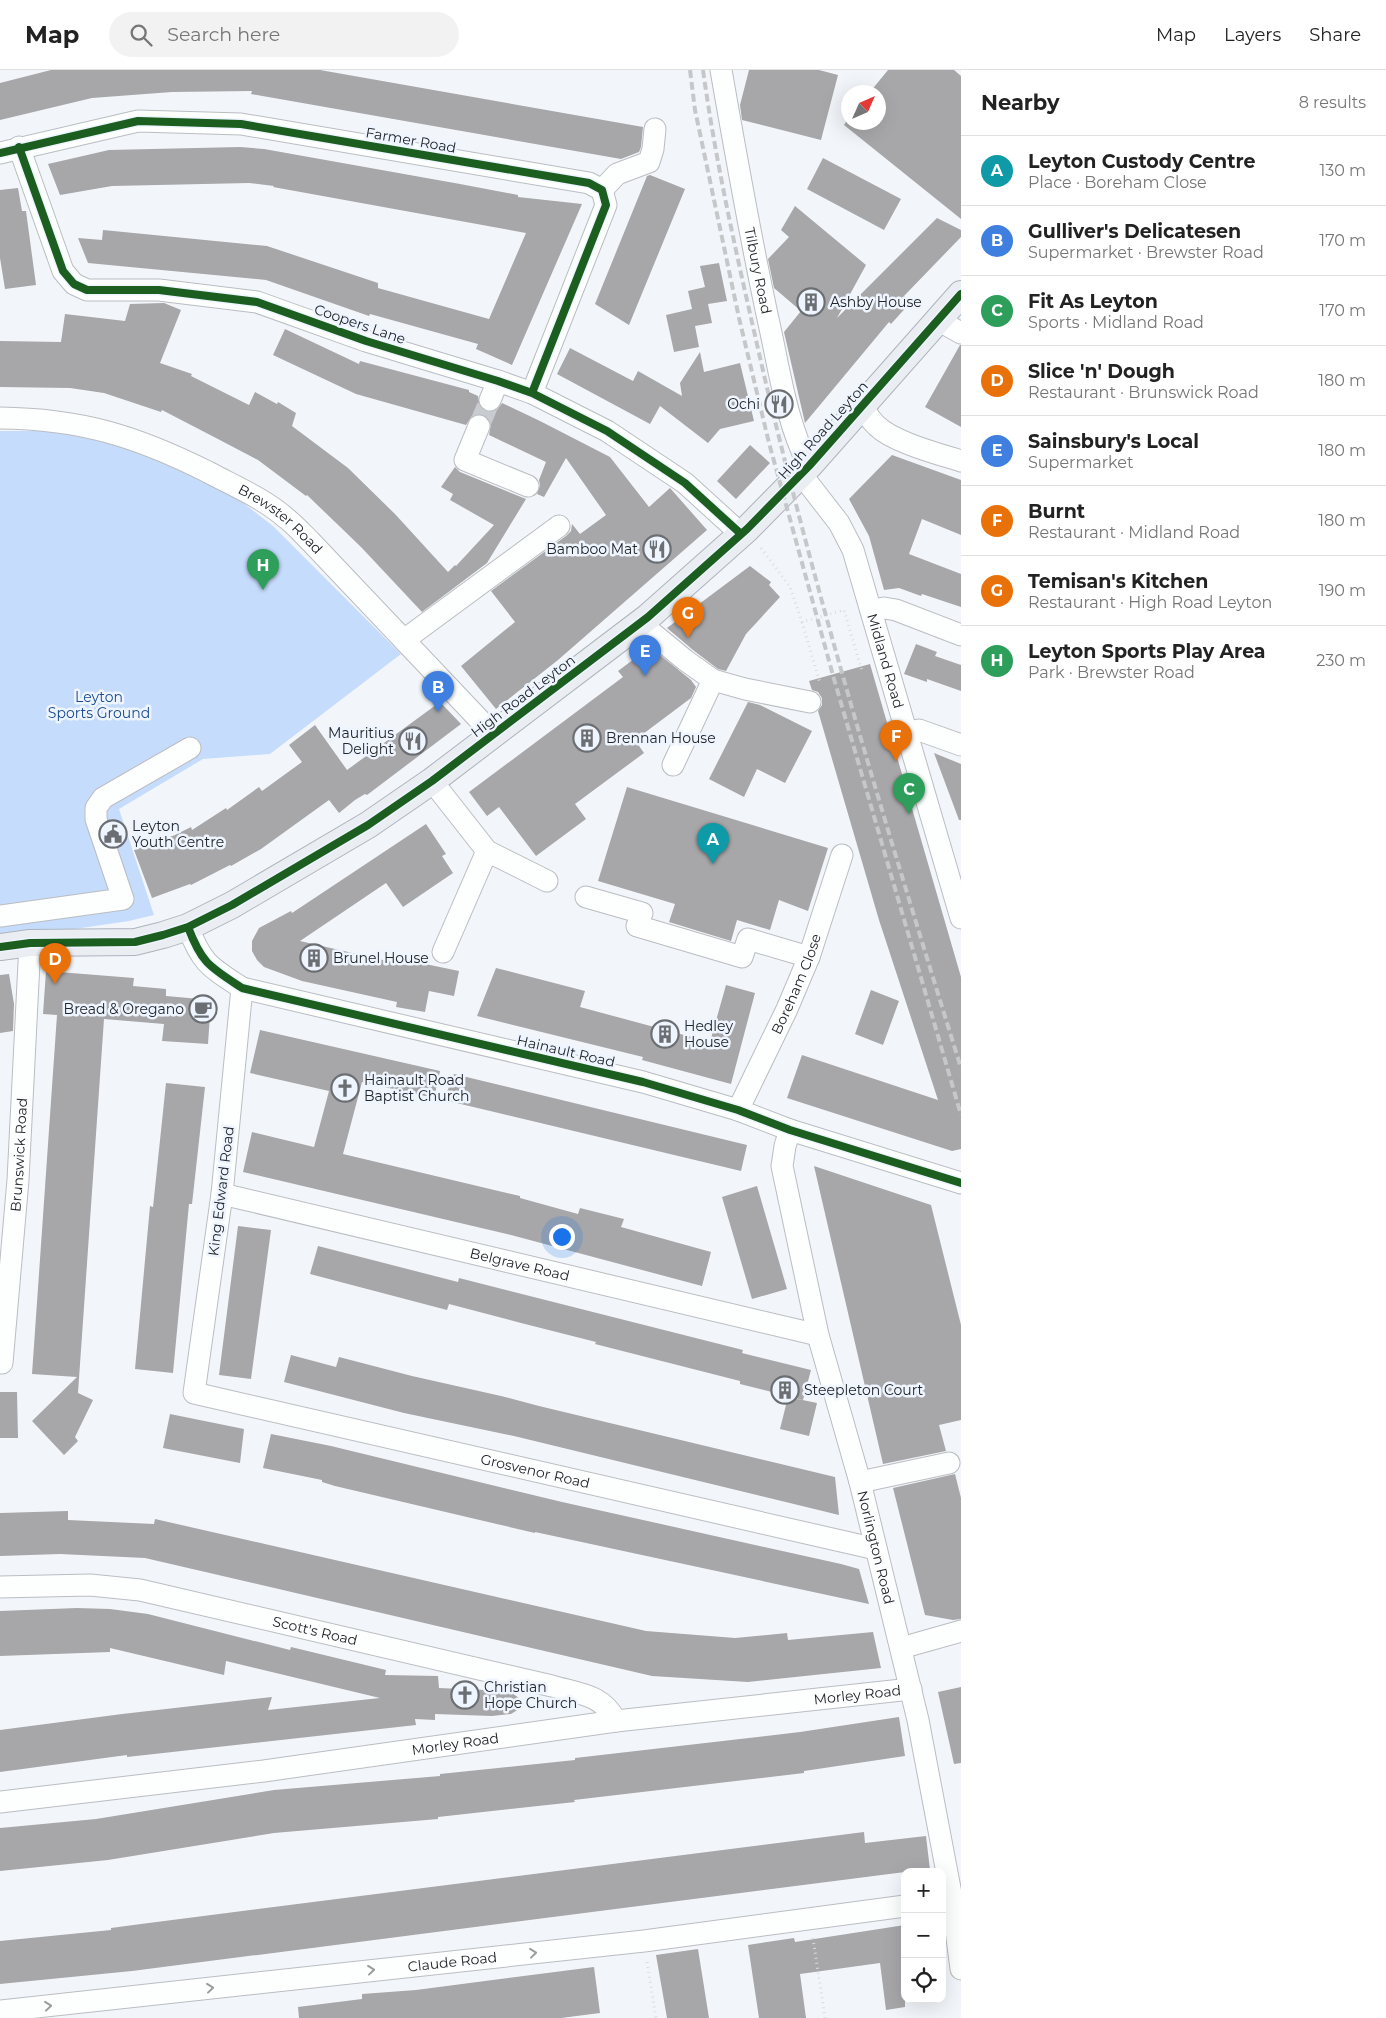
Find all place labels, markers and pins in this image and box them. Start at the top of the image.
building icon: Ashby House [796,287,826,317]
place label: Ashby House [830,293,922,311]
restaurant icon: Ochi [764,389,794,419]
place label: Ochi [727,395,760,413]
restaurant icon: Bamboo Mat [642,534,672,564]
place label: Bamboo Mat [546,540,638,558]
pin: H [247,549,279,590]
pin: G [672,597,704,638]
pin: E [629,635,661,676]
pin: B [422,671,454,712]
pin: F [880,720,912,761]
building icon: Brennan House [572,723,602,753]
place label: Mauritius Delight [328,724,394,758]
restaurant icon: Mauritius Delight [398,726,428,756]
place label: Brennan House [606,729,716,747]
pin: C [893,773,925,814]
place label: Leyton Youth Centre [132,817,224,851]
public building icon: Leyton Youth Centre [98,819,128,849]
pin: A [697,823,729,864]
pin: D [39,943,71,984]
building icon: Brunel House [299,943,329,973]
place label: Brunel House [333,949,429,967]
cafe icon: Bread & Oregano [188,994,218,1024]
place label: Bread & Oregano [64,1000,184,1018]
place label: Hedley House [684,1017,733,1051]
building icon: Hedley House [650,1019,680,1049]
place label: Hainault Road Baptist Church [364,1071,469,1105]
church icon: Hainault Road Baptist Church [330,1073,360,1103]
building icon: Steepleton Court [770,1375,800,1405]
place label: Steepleton Court [804,1381,924,1399]
place label: Christian Hope Church [484,1678,577,1712]
church icon: Christian Hope Church [450,1680,480,1710]

